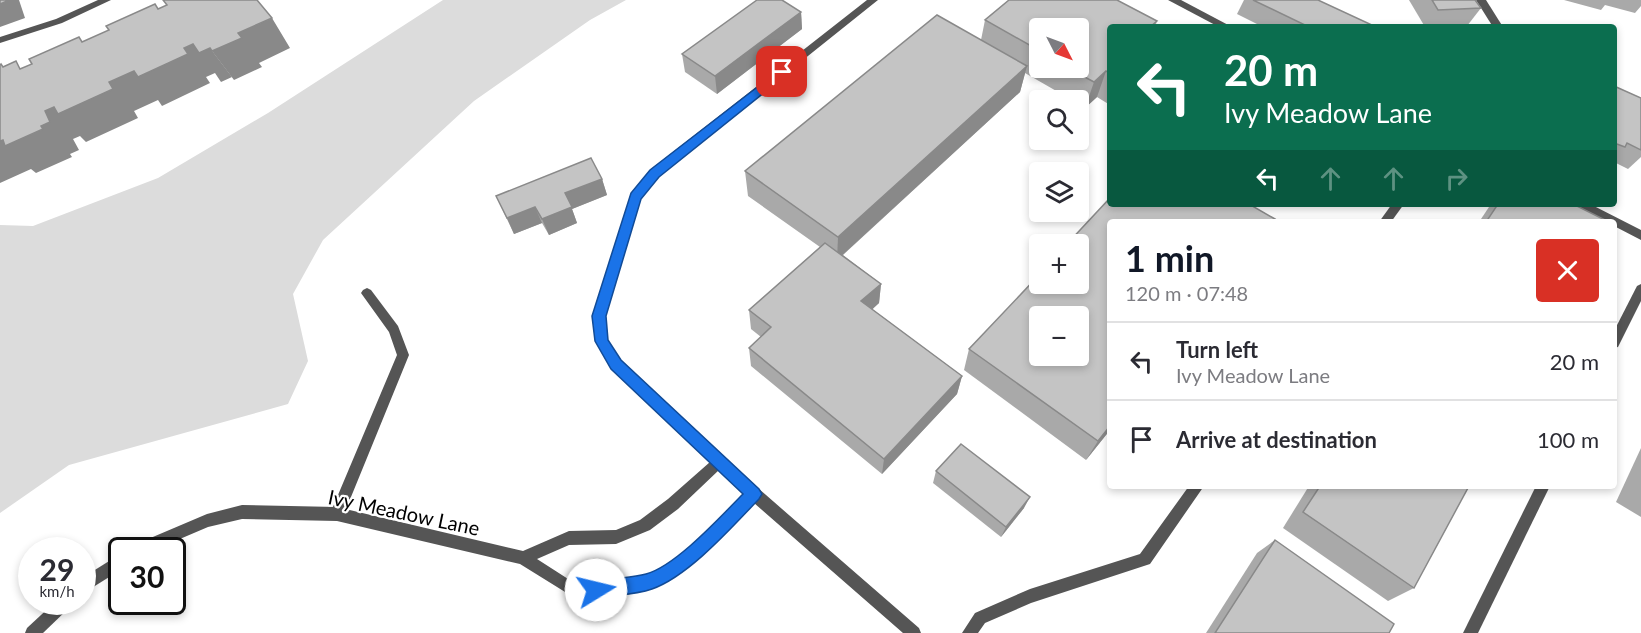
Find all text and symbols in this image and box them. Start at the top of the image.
north arrow [1029,18,1089,78]
map controls [1029,18,1089,366]
text: 20 m [1224,45,1318,95]
pin [756,46,807,97]
icon: left [1125,48,1203,126]
icon: arrive [765,55,798,88]
button: search [1029,90,1089,150]
text: Ivy Meadow Lane [1224,96,1432,129]
button: layers [1029,162,1089,222]
icon: left [1251,162,1284,195]
icon: ahead [1314,162,1347,195]
icon: ahead [1377,162,1410,195]
icon: right [1440,162,1473,195]
button: + [1029,234,1089,294]
text: 1 min [1125,236,1214,280]
button: close [1536,239,1599,302]
text: 120 m · 07:48 [1125,281,1248,305]
button: − [1029,306,1089,366]
text: Turn left [1176,336,1258,363]
icon: left [1125,345,1158,378]
text: 20 m [1550,348,1599,375]
text: Ivy Meadow Lane [1176,363,1330,387]
icon: arrive [1125,423,1158,456]
text: Arrive at destination [1176,426,1377,453]
text: 100 m [1537,426,1599,453]
street label: Ivy Meadow Lane [326,484,482,540]
speed limit sign: 30 [108,537,186,615]
text: 29 [40,551,74,587]
position arrow [564,558,628,622]
text: km/h [39,582,75,600]

